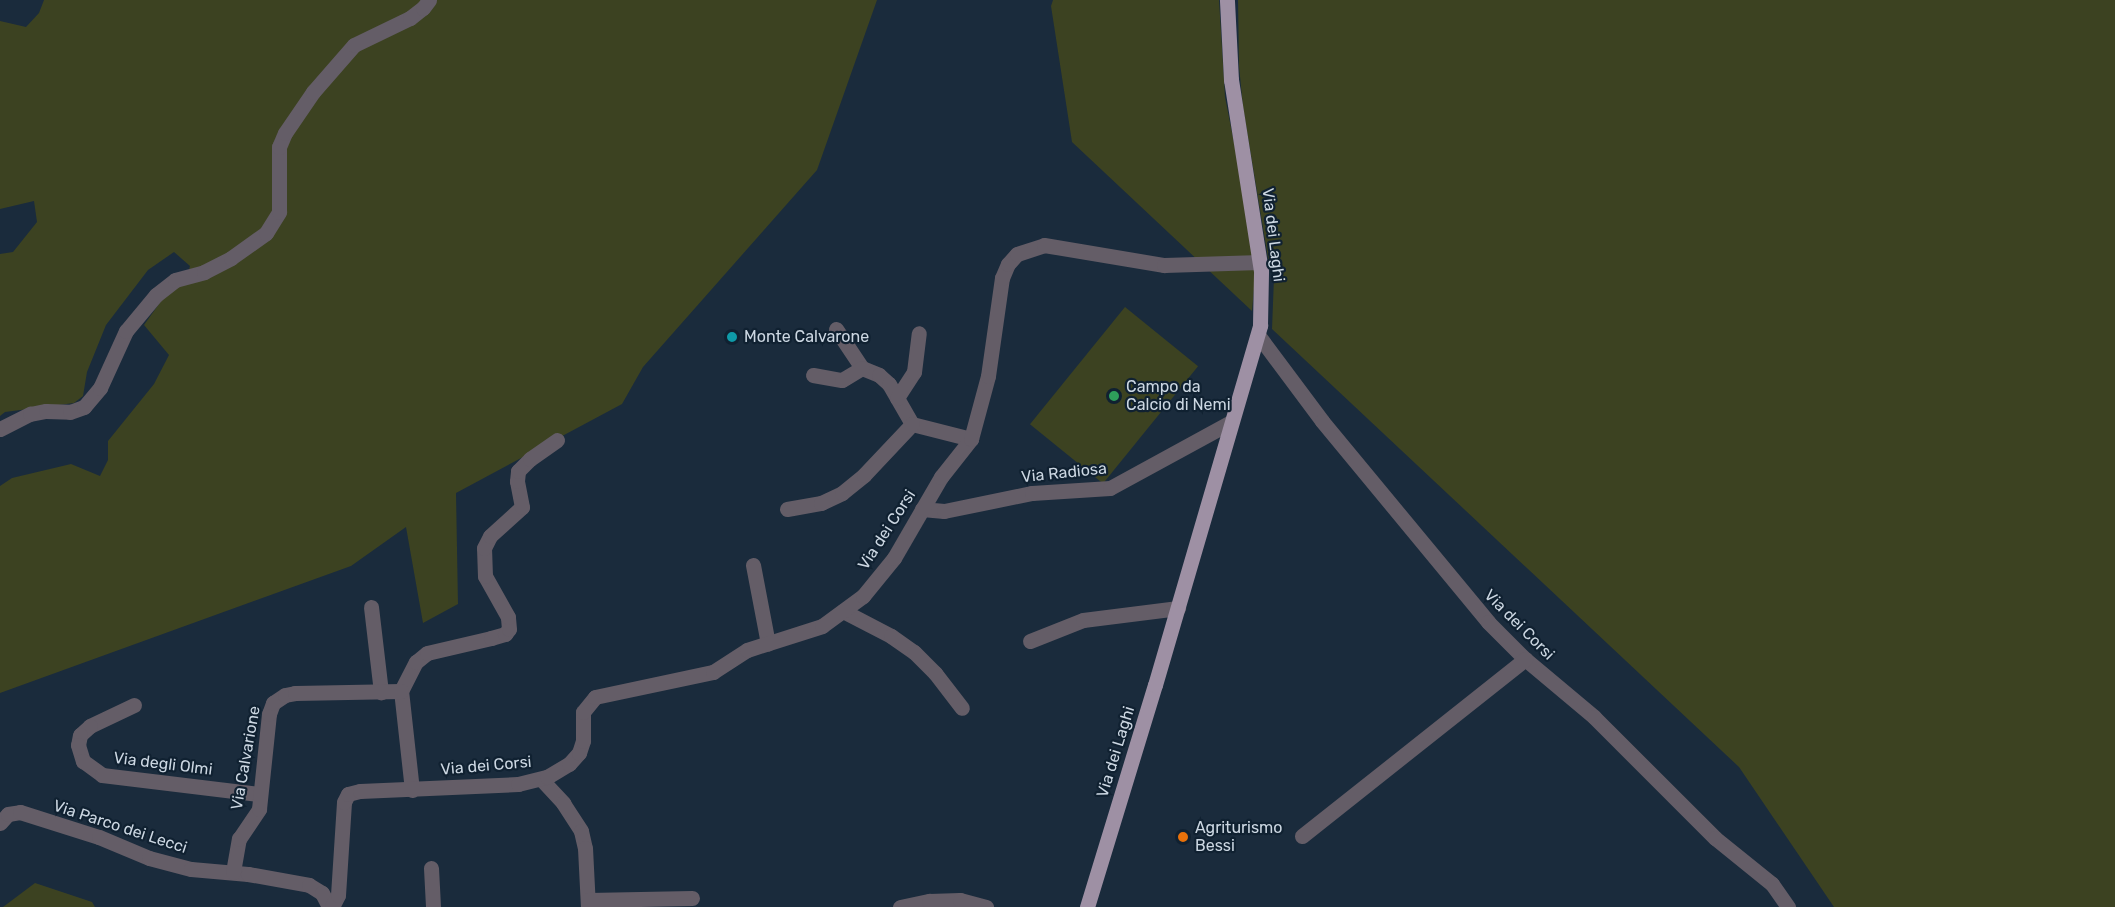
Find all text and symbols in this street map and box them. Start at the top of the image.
street label: Via dei Laghi [1258,187,1288,283]
place label: Monte Calvarone [744,327,869,347]
marker: Monte Calvarone [725,330,739,344]
place label: Campo da Calcio di Nemi [1126,377,1231,415]
marker: Campo da Calcio di Nemi [1107,389,1121,403]
street label: Via Radiosa [1020,459,1108,487]
street label: Via dei Corsi [854,486,920,574]
street label: Via dei Corsi [1480,586,1558,664]
street label: Via Calvarione [227,704,265,812]
street label: Via dei Laghi [1093,704,1139,800]
street label: Via degli Olmi [112,748,214,780]
street label: Via dei Corsi [440,752,532,780]
street label: Via Parco dei Lecci [51,796,189,858]
place label: Agriturismo Bessi [1195,818,1283,856]
marker: Agriturismo Bessi [1176,830,1190,844]

